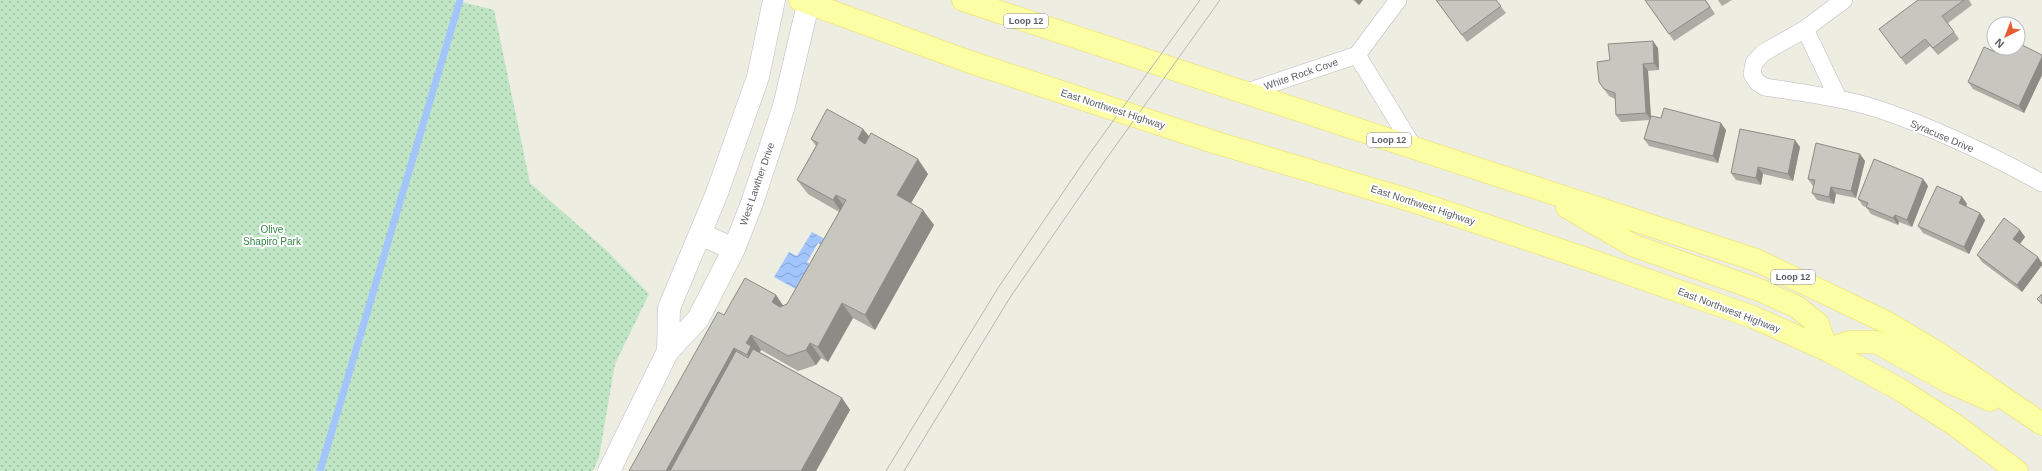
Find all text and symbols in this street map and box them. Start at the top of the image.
road number: Loop 12 [1004,14,1048,28]
north arrow [1986,16,2026,56]
text: N [1992,36,2006,51]
street label: White Rock Cove [1263,56,1340,92]
street label: East Northwest Highway [1059,87,1167,131]
street label: Syracuse Drive [1909,118,1976,154]
road number: Loop 12 [1367,133,1411,147]
street label: West Lawther Drive [738,141,777,227]
street label: East Northwest Highway [1369,183,1477,227]
park label: Olive Shapiro Park [243,224,302,247]
road number: Loop 12 [1771,270,1815,284]
street label: East Northwest Highway [1676,285,1782,335]

